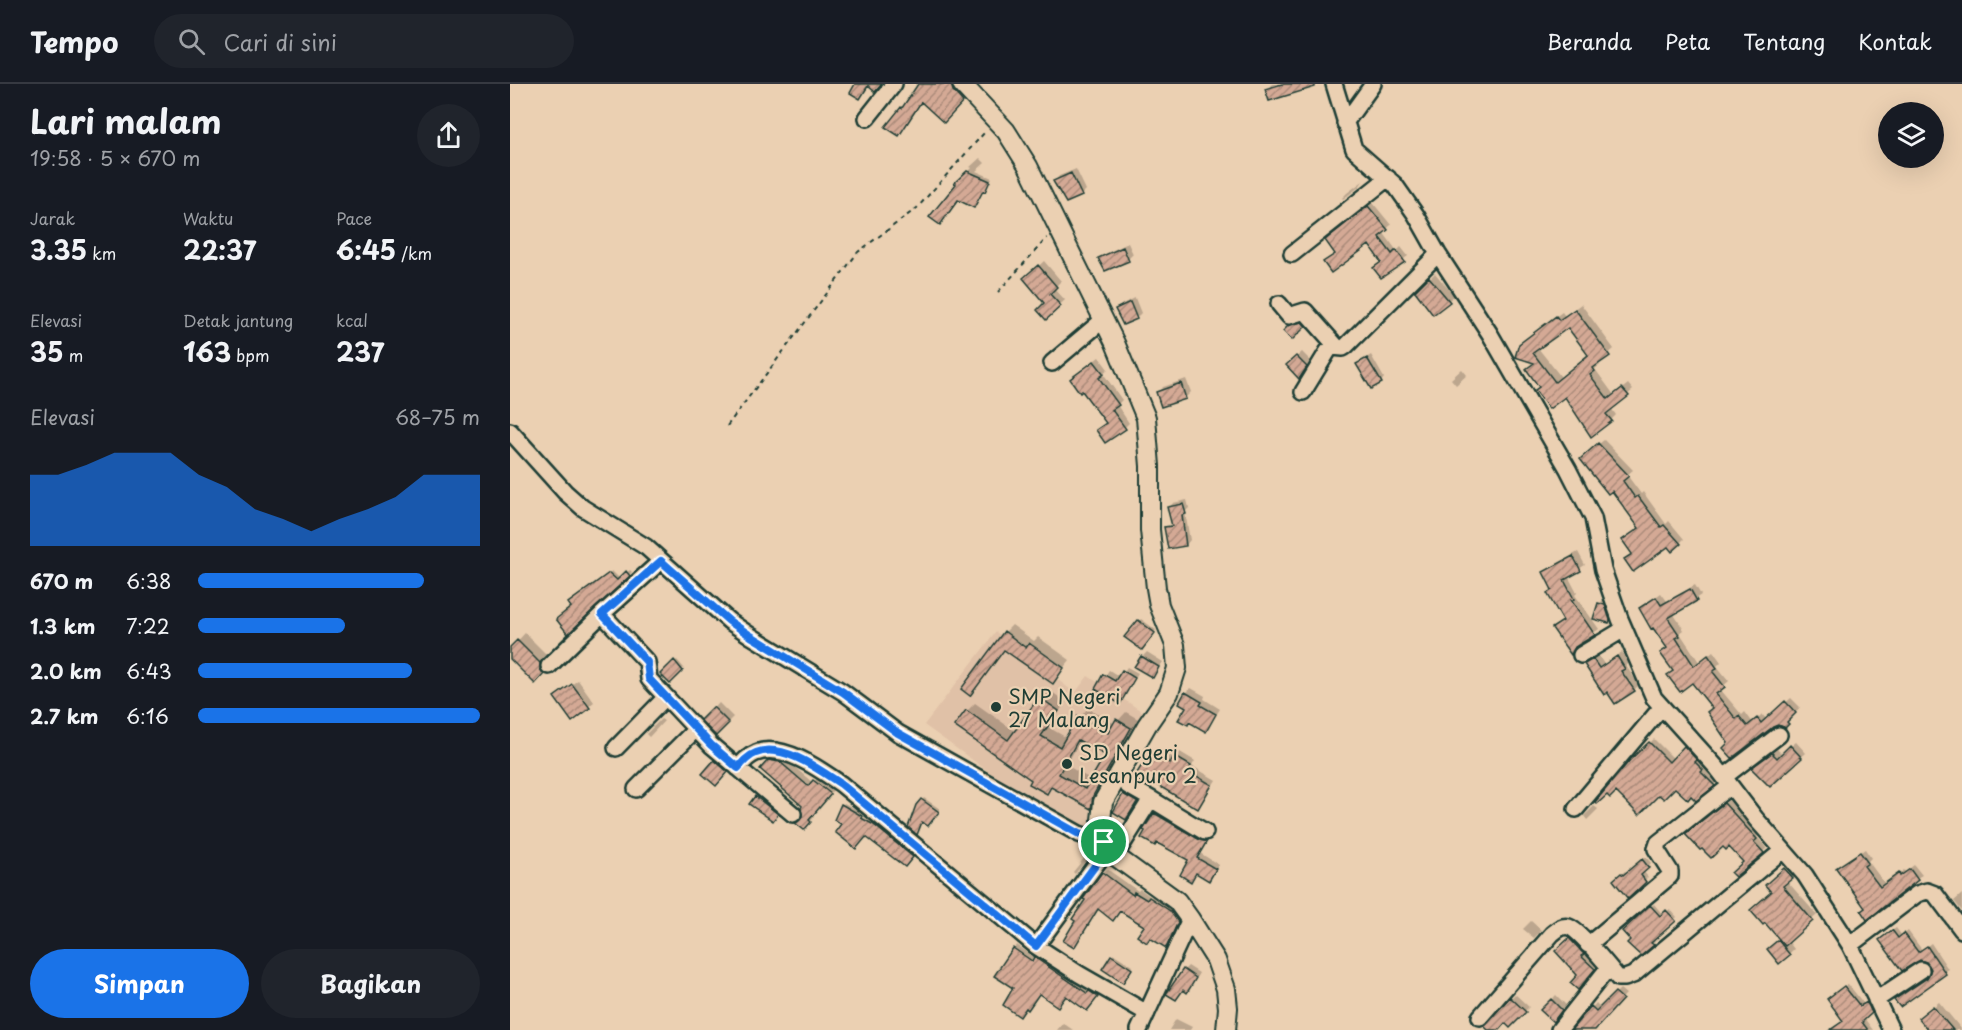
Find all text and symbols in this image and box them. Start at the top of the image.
search box [154,14,574,68]
text: Tempo [30,20,118,63]
icon: search [175,25,208,58]
text: Cari di sini [223,25,337,58]
text: Beranda [1547,25,1632,57]
text: Peta [1665,25,1710,57]
text: Tentang [1743,25,1825,57]
text: Kontak [1858,25,1932,57]
text: Lari malam [30,95,222,145]
map controls [1878,102,1944,168]
button: layers [1878,102,1944,168]
button: share [417,104,480,167]
text: 19:58 · 5 × 670 m [30,143,201,173]
text: Jarak [30,206,75,230]
text: Waktu [183,206,233,230]
text: Pace [336,206,372,230]
text: 3.35 [30,230,87,269]
text: 22:37 [183,230,256,269]
text: 6:45 [336,230,396,269]
text: km [87,241,116,265]
text: /km [396,241,432,265]
text: Elevasi [30,308,82,332]
text: Detak jantung [183,308,293,332]
text: kcal [336,308,368,332]
text: 35 [30,332,64,371]
text: 163 [183,332,231,371]
text: 237 [336,332,384,371]
text: m [64,343,83,367]
text: bpm [231,343,269,367]
text: Elevasi [30,402,95,432]
text: 68–75 m [395,402,480,432]
text: 670 m [30,566,93,596]
text: 6:38 [126,566,171,596]
text: 1.3 km [30,611,96,641]
text: 7:22 [126,611,170,641]
text: 2.0 km [30,656,102,686]
text: 6:43 [126,656,172,686]
place label: SMP Negeri 27 Malang [1008,681,1121,734]
marker: SMP Negeri 27 Malang [989,700,1003,714]
text: 2.7 km [30,701,98,731]
text: 6:16 [126,701,169,731]
place label: SD Negeri Lesanpuro 2 [1079,737,1197,790]
marker: SD Negeri Lesanpuro 2 [1060,757,1074,771]
pin [1078,816,1129,867]
icon: arrive [1087,825,1120,858]
button: Simpan [30,949,249,1018]
button: Bagikan [261,949,480,1018]

